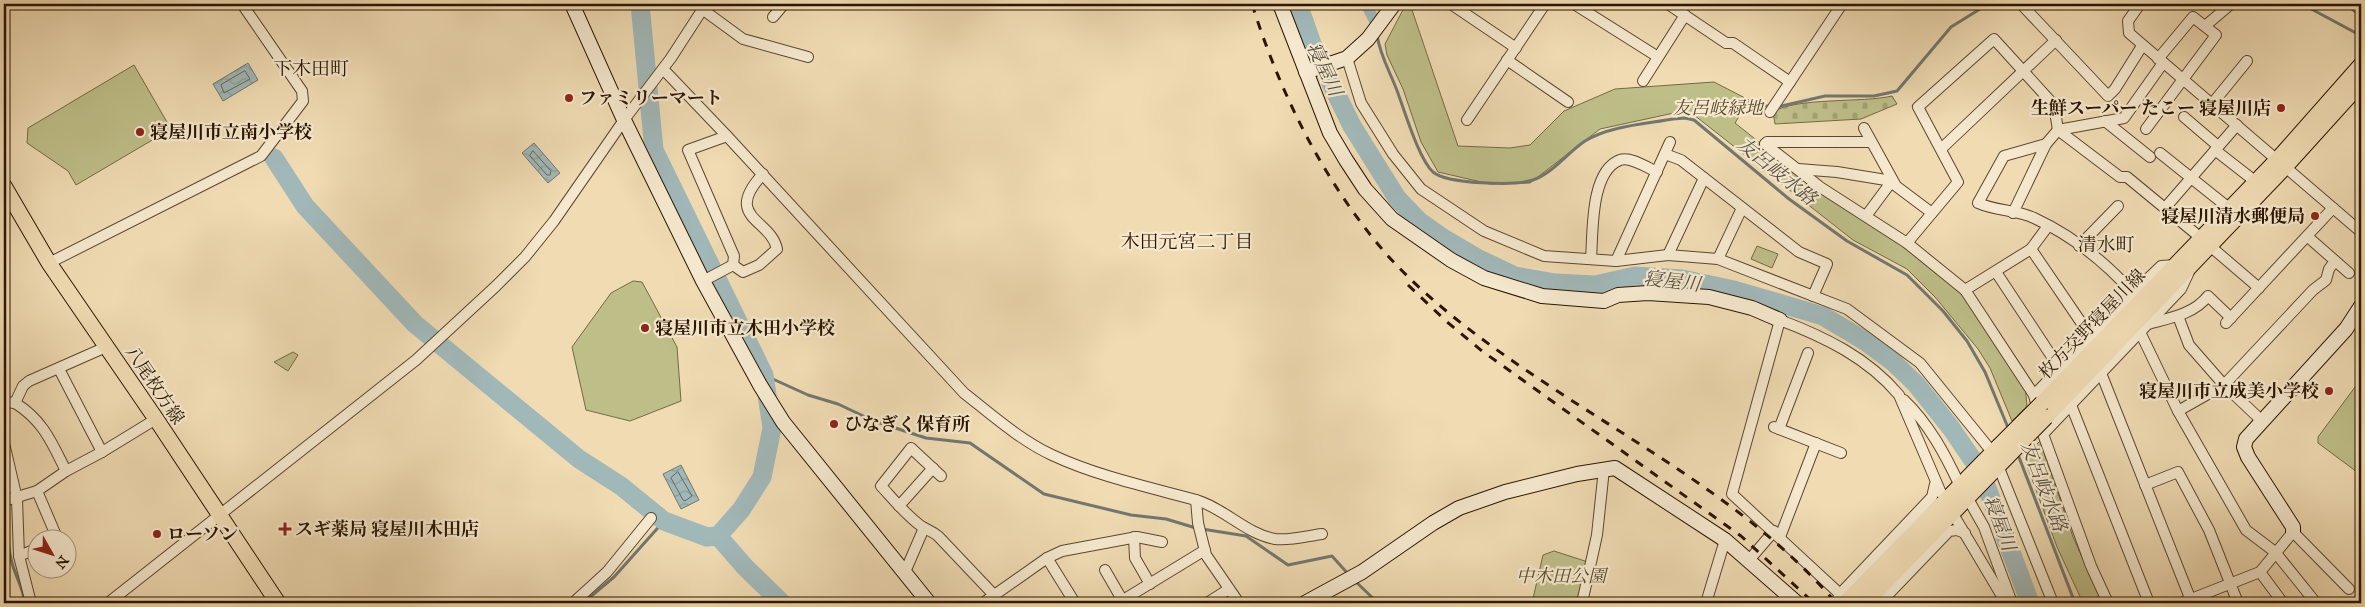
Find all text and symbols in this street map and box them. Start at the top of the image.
water label: 寝屋川 [1303,38,1348,101]
district label: 下木田町 [273,57,349,80]
place label: ファミリーマート [579,87,723,109]
marker: ファミリーマート [563,92,575,104]
park label: 友呂岐緑地 [1673,97,1765,119]
place label: 生鮮スーパー たこー 寝屋川店 [2031,97,2271,119]
marker: 生鮮スーパー たこー 寝屋川店 [2275,102,2287,114]
place label: 寝屋川市立南小学校 [150,121,312,143]
marker: 寝屋川市立南小学校 [134,126,146,138]
water label: 友呂岐水路 [1733,132,1823,211]
place label: 寝屋川清水郵便局 [2161,205,2305,227]
marker: 寝屋川清水郵便局 [2309,210,2321,222]
district label: 木田元宮二丁目 [1120,230,1254,253]
district label: 清水町 [2077,233,2135,256]
street label: 枚方交野寝屋川線 [2034,265,2150,383]
water label: 寝屋川 [1642,266,1704,296]
place label: 寝屋川市立木田小学校 [655,317,835,339]
marker: 寝屋川市立木田小学校 [639,322,651,334]
street label: 八尾枚方線 [121,342,189,428]
place label: 寝屋川市立成美小学校 [2139,380,2319,402]
marker: 寝屋川市立成美小学校 [2323,385,2335,397]
place label: ひなぎく保育所 [844,413,970,435]
marker: ひなぎく保育所 [828,418,840,430]
water label: 友呂岐水路 [2016,438,2072,536]
water label: 寝屋川 [1979,492,2021,556]
place label: スギ薬局 寝屋川木田店 [295,518,479,540]
place label: ローソン [167,523,238,545]
marker: スギ薬局 寝屋川木田店 [279,523,291,535]
marker: ローソン [151,528,163,540]
north arrow [28,530,78,580]
text: N [51,552,72,572]
park label: 中木田公園 [1516,565,1609,587]

